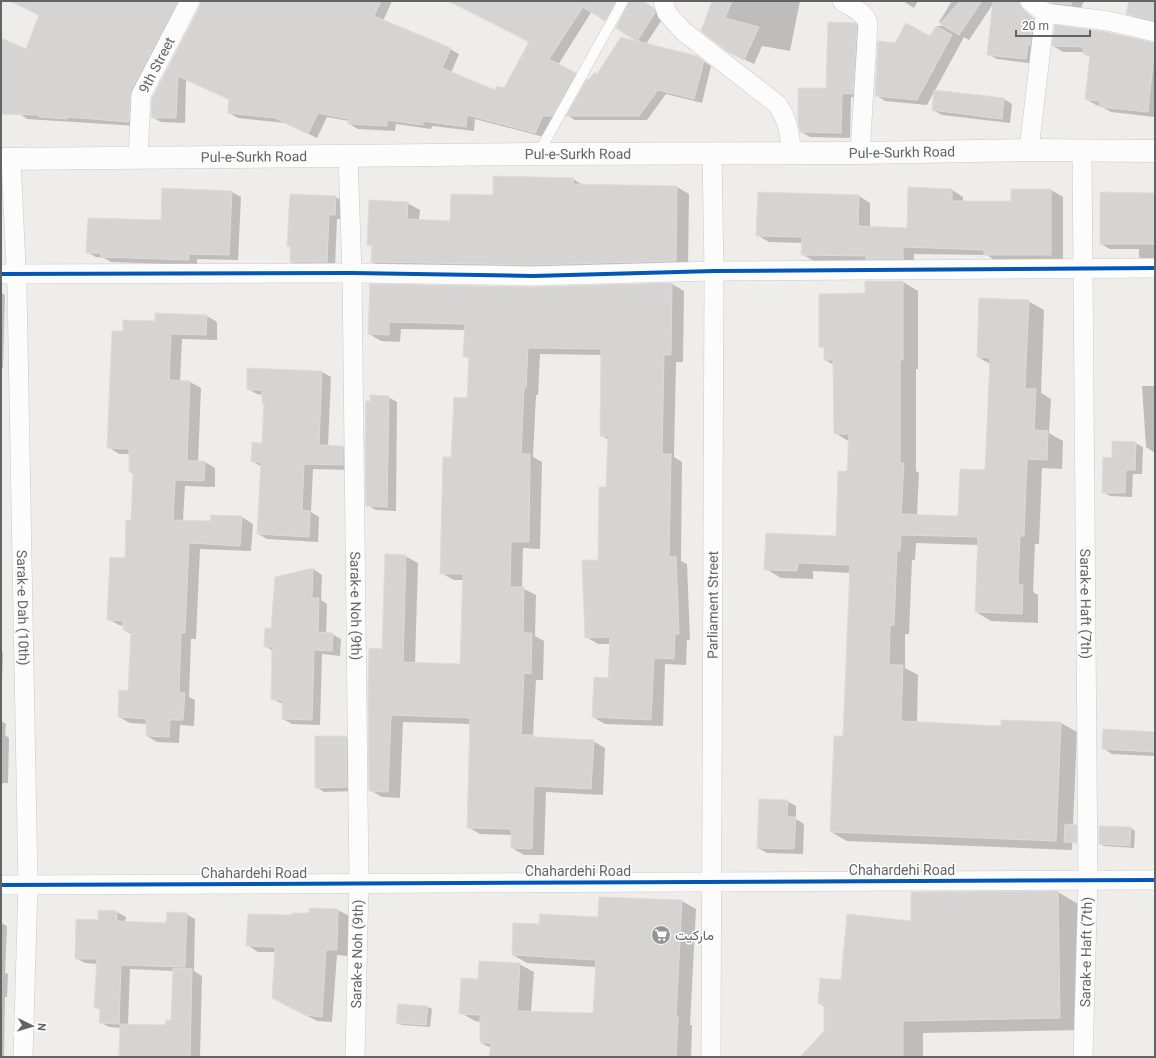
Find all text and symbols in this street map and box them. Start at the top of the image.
scale bar [1016,12,1090,38]
text: 20 m [1022,19,1049,33]
street label: 9th Street [136,34,178,96]
street label: Pul-e-Surkh Road [849,143,955,161]
street label: Pul-e-Surkh Road [525,146,631,162]
street label: Pul-e-Surkh Road [201,148,307,165]
street label: Sarak-e Haft (7th) [1077,549,1094,659]
street label: Sarak-e Dah (10th) [14,550,32,666]
street label: Sarak-e Noh (9th) [347,551,364,661]
street label: Parliament Street [705,551,721,659]
street label: Chahardehi Road [849,862,955,878]
street label: Chahardehi Road [525,863,631,879]
street label: Chahardehi Road [201,865,307,881]
street label: Sarak-e Haft (7th) [1077,897,1096,1007]
street label: Sarak-e Noh (9th) [348,899,367,1009]
supermarket icon: مارکیت [650,924,672,946]
place label: مارکیت [675,927,714,944]
north arrow [12,1006,52,1046]
text: N [35,1022,48,1031]

